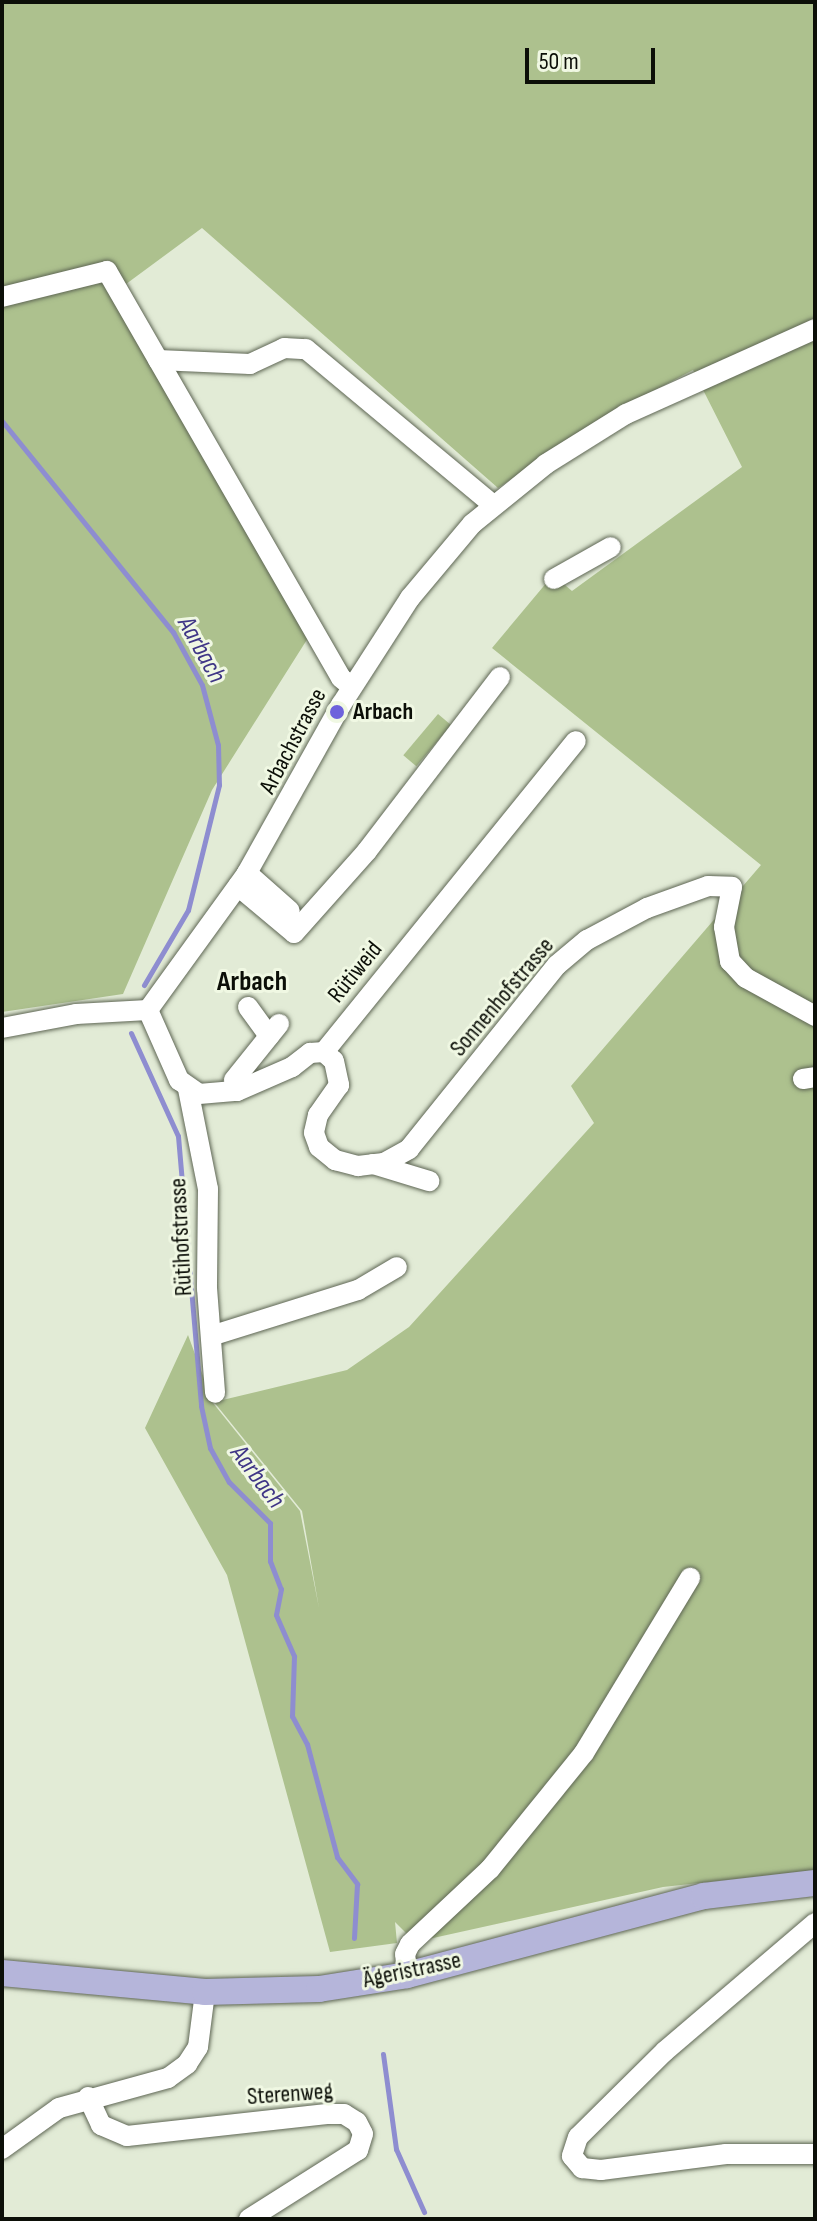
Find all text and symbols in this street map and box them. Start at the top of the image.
scale bar [529,32,659,82]
text: 50 m [539,47,579,76]
water label: Aarbach [170,611,232,689]
street label: Arbachstrasse [253,683,333,799]
place label: Arbach [353,698,413,726]
marker: Arbach [328,703,346,721]
street label: Sonnenhofstrasse [444,932,560,1062]
street label: Rütiweid [322,936,388,1008]
district label: Arbach [217,965,287,999]
street label: Rütihofstrasse [164,1177,198,1297]
water label: Aarbach [223,1439,291,1515]
street label: Ägeristrasse [360,1946,464,1994]
street label: Sterenweg [246,2077,334,2111]

